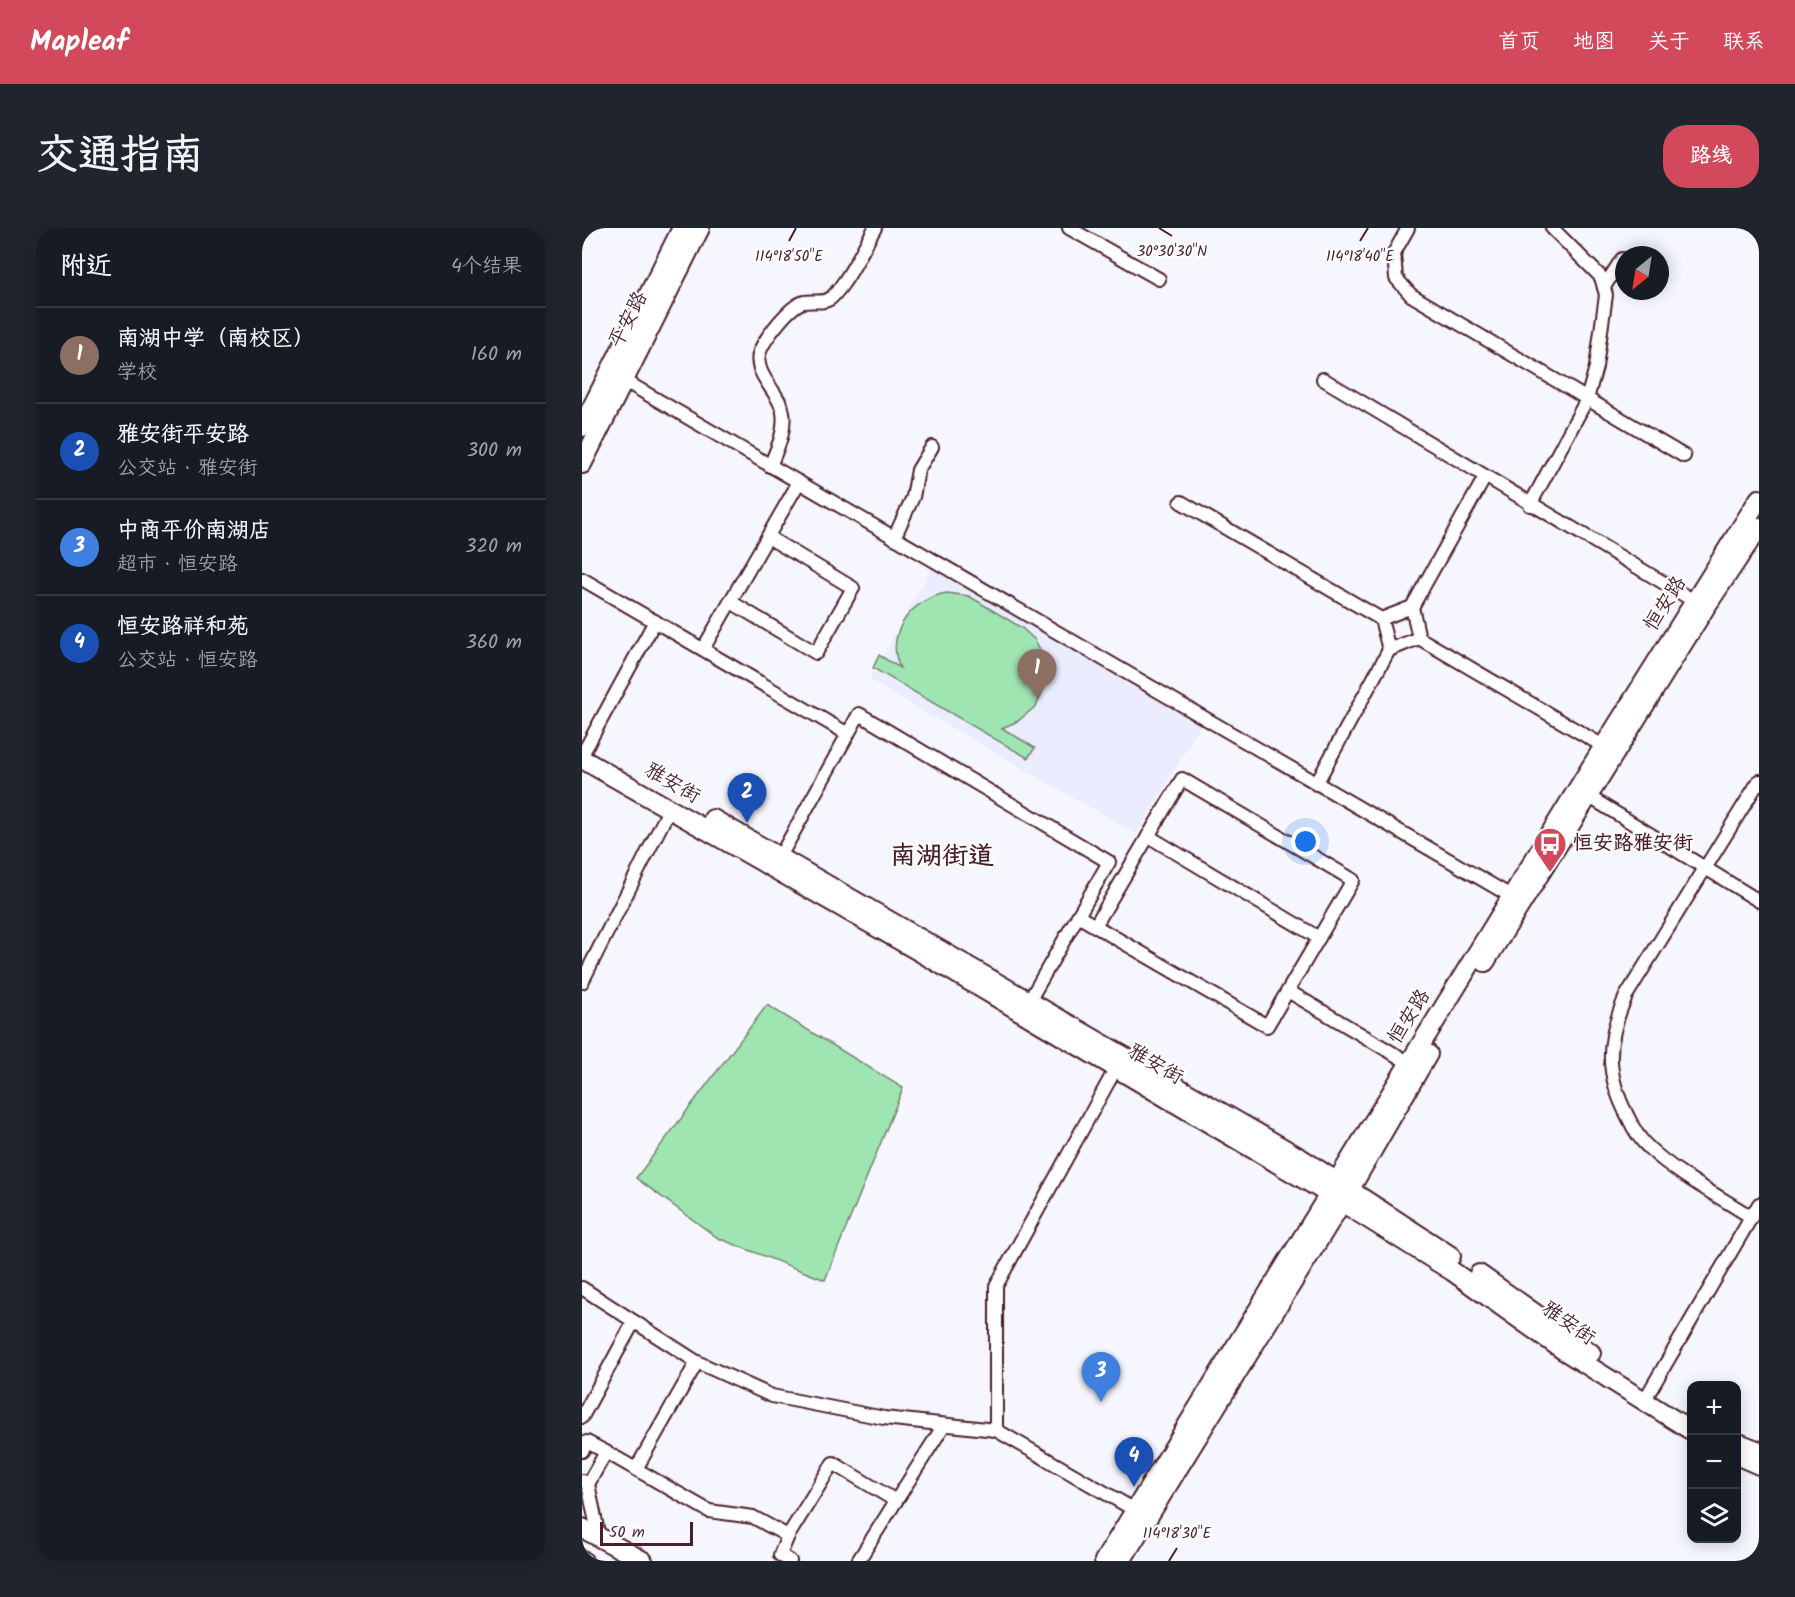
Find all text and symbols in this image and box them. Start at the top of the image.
text: Mapleaf [30,20,128,65]
text: 首页 [1498,26,1540,59]
text: 地图 [1573,26,1615,59]
text: 关于 [1648,26,1690,59]
text: 联系 [1723,26,1765,59]
text: 交通指南 [36,123,204,190]
button: 路线 [1663,125,1759,188]
text: 30°30'30"N [1137,240,1207,264]
text: 114°18'50"E [755,245,824,269]
text: 114°18'40"E [1326,245,1395,269]
text: 附近 [60,246,112,288]
north arrow [1615,246,1669,300]
text: 4个结果 [451,251,522,283]
street label: 平安路 [601,285,657,354]
text: 南湖中学（南校区） [117,322,315,357]
text: 1 [76,339,83,371]
text: 160 m [471,339,522,371]
text: 学校 [117,357,157,389]
text: 雅安街平安路 [117,418,249,453]
text: 2 [74,435,85,467]
text: 300 m [467,435,522,467]
text: 公交站 · 雅安街 [117,453,258,485]
text: 中商平价南湖店 [117,514,271,549]
text: 3 [74,531,85,563]
text: 320 m [465,531,522,563]
text: 超市 · 恒安路 [117,549,238,581]
street label: 恒安路 [1637,569,1696,638]
text: 恒安路祥和苑 [117,610,249,645]
text: 4 [74,627,85,659]
text: 360 m [466,627,522,659]
text: 公交站 · 恒安路 [117,645,258,677]
pin: 1 [1018,650,1056,699]
street label: 雅安街 [638,755,706,813]
pin: 2 [728,774,766,823]
bus stop icon: 恒安路雅安街 [1532,826,1568,873]
your location [1291,827,1320,856]
place label: 恒安路雅安街 [1573,828,1693,860]
district label: 南湖街道 [890,836,994,878]
street label: 恒安路 [1381,982,1440,1051]
street label: 雅安街 [1121,1036,1189,1094]
street label: 雅安街 [1534,1294,1602,1354]
pin: 3 [1082,1352,1120,1402]
map controls [1687,1381,1741,1543]
button: + [1687,1381,1741,1435]
button: − [1687,1435,1741,1489]
pin: 4 [1114,1438,1154,1487]
button: layers [1687,1489,1741,1543]
scale bar [600,1519,693,1546]
text: 50 m [609,1520,645,1545]
text: 114°18'30"E [1143,1522,1212,1546]

